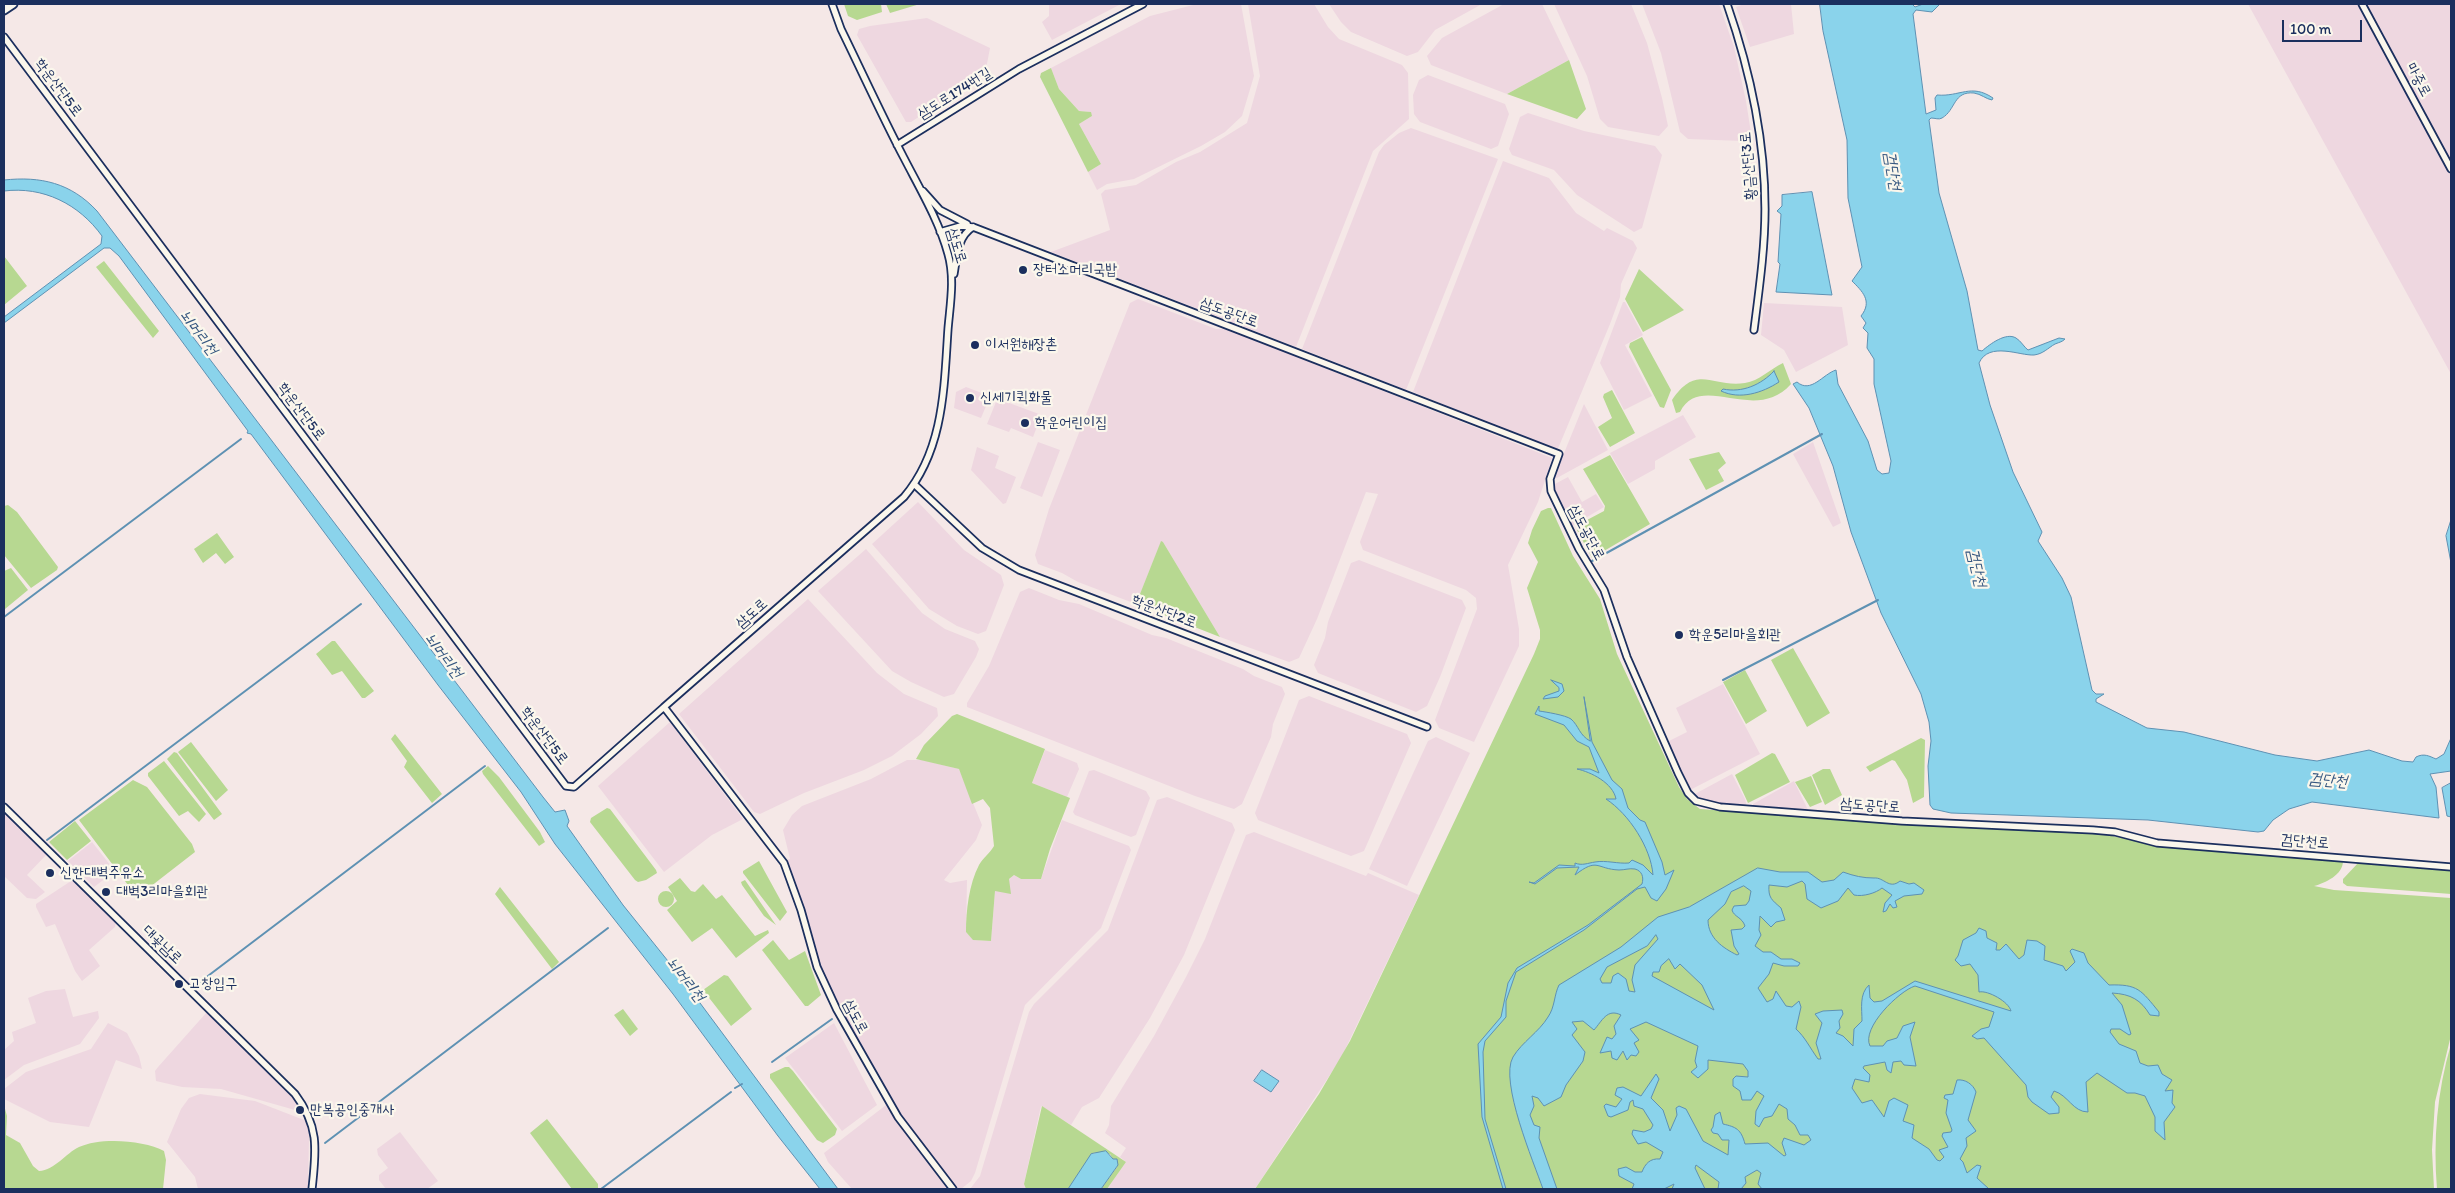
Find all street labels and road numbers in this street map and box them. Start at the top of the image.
street label: 학운산단5로 [30,55,86,121]
street label: 마중로 [2402,60,2434,100]
street label: 삼도로174번길 [915,64,995,124]
street label: 황금산단3로 [1737,131,1761,201]
street label: 삼도로 [942,226,970,266]
street label: 삼도공단로 [1198,294,1260,332]
street label: 학운산단5로 [273,379,329,445]
street label: 삼도공단로 [1564,502,1608,564]
street label: 학운산단2로 [1129,591,1199,633]
street label: 삼도로 [732,595,772,633]
street label: 학운산단5로 [516,703,572,769]
street label: 삼도공단로 [1839,795,1901,817]
street label: 검단천로 [2280,831,2330,853]
street label: 대곶남로 [138,922,186,968]
street label: 삼도로 [839,997,871,1037]

